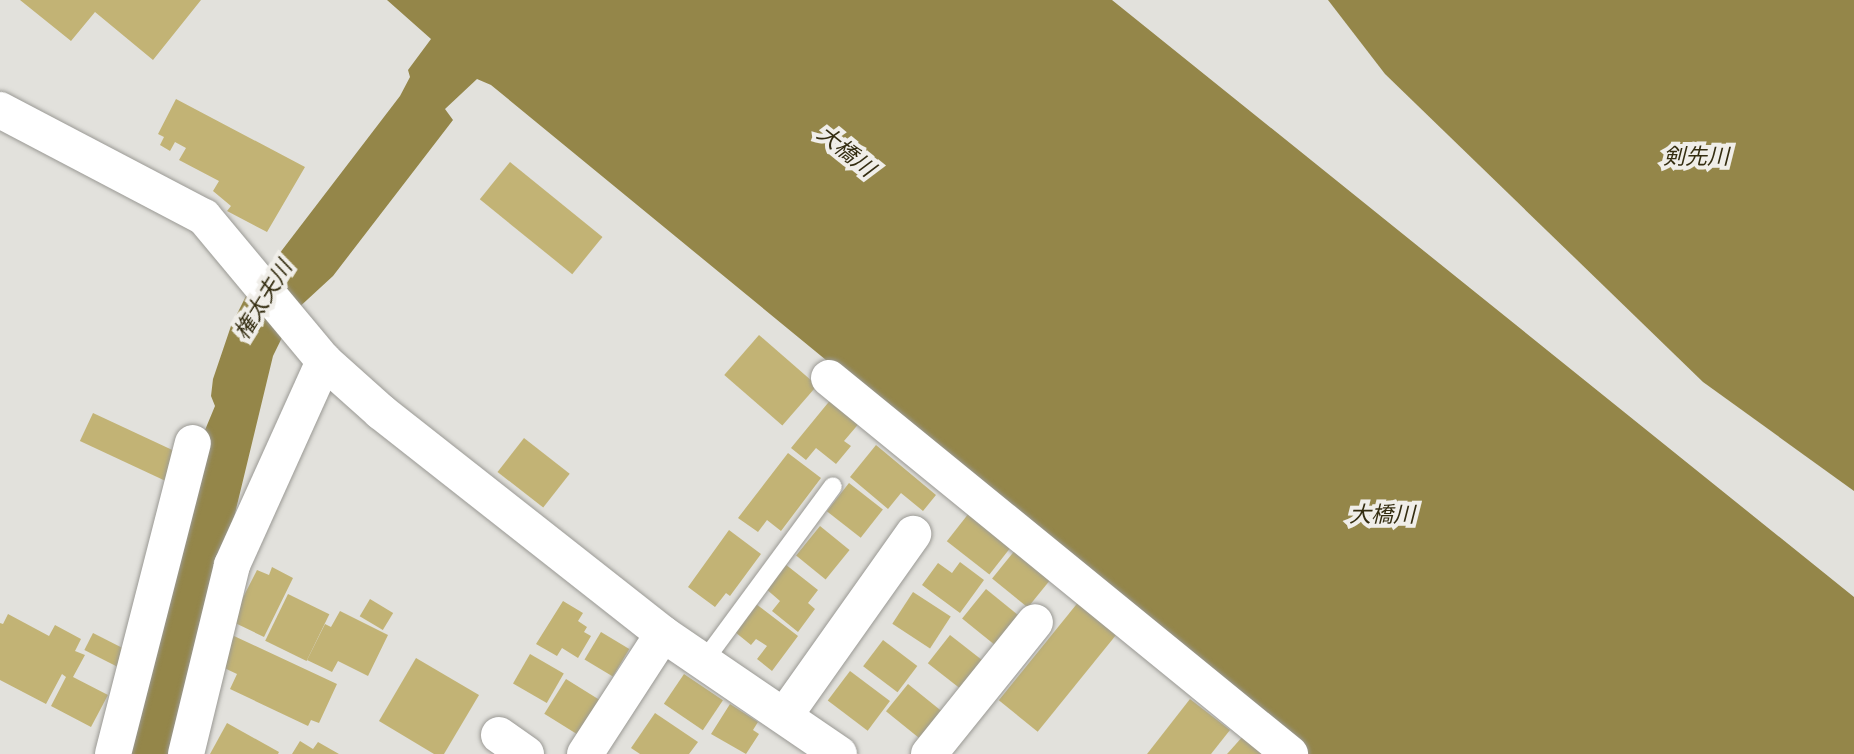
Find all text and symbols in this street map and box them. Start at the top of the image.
water label: 大橋川 [812,120,880,182]
water label: 剣先川 [1663,144,1729,170]
water label: 権太夫川 [228,256,298,344]
water label: 大橋川 [1349,502,1415,528]

